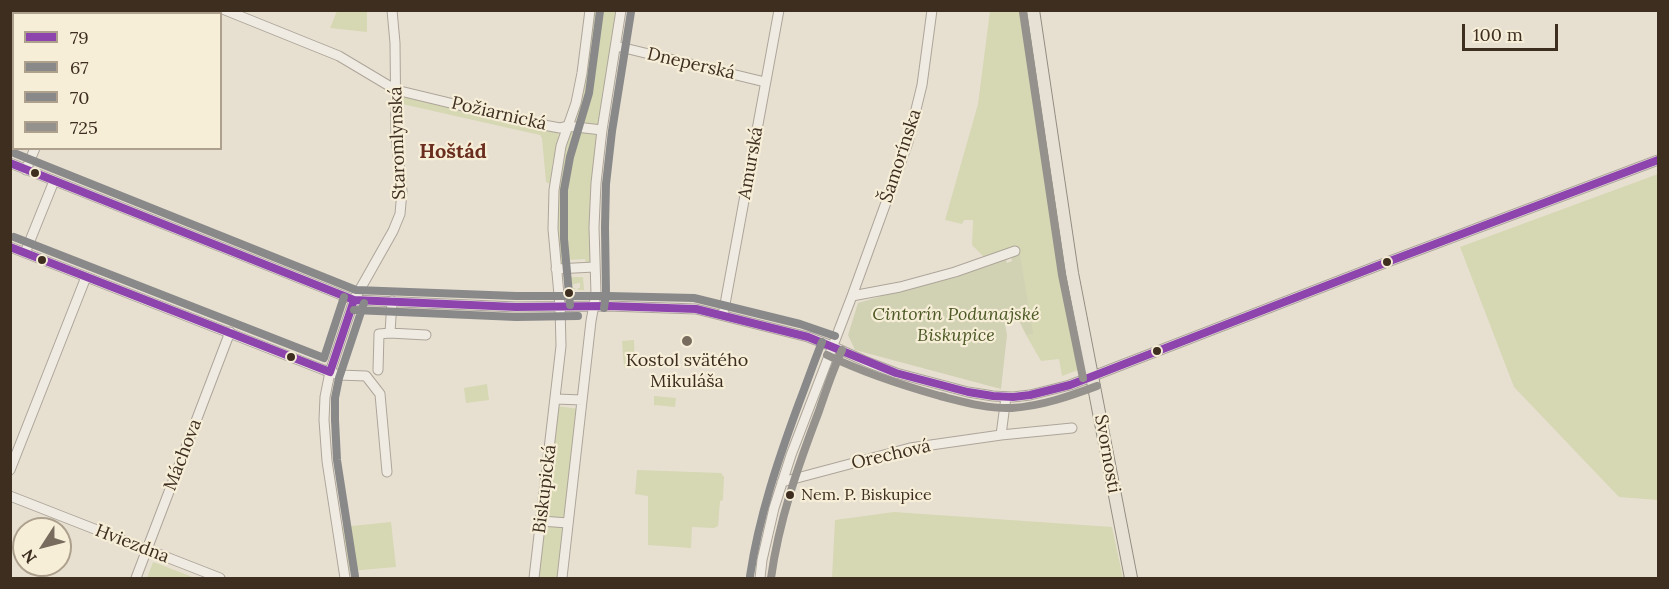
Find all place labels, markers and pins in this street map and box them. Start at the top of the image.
unlabelled marker [29,167,41,179]
unlabelled marker [36,254,48,266]
unlabelled marker [1381,256,1393,268]
unlabelled marker [563,287,575,299]
marker: Kostol svätého Mikuláša [680,334,694,348]
unlabelled marker [1151,345,1163,357]
place label: Kostol svätého Mikuláša [626,350,748,392]
unlabelled marker [285,351,297,363]
place label: Nem. P. Biskupice [801,485,932,505]
marker: Nem. P. Biskupice [784,489,796,501]

